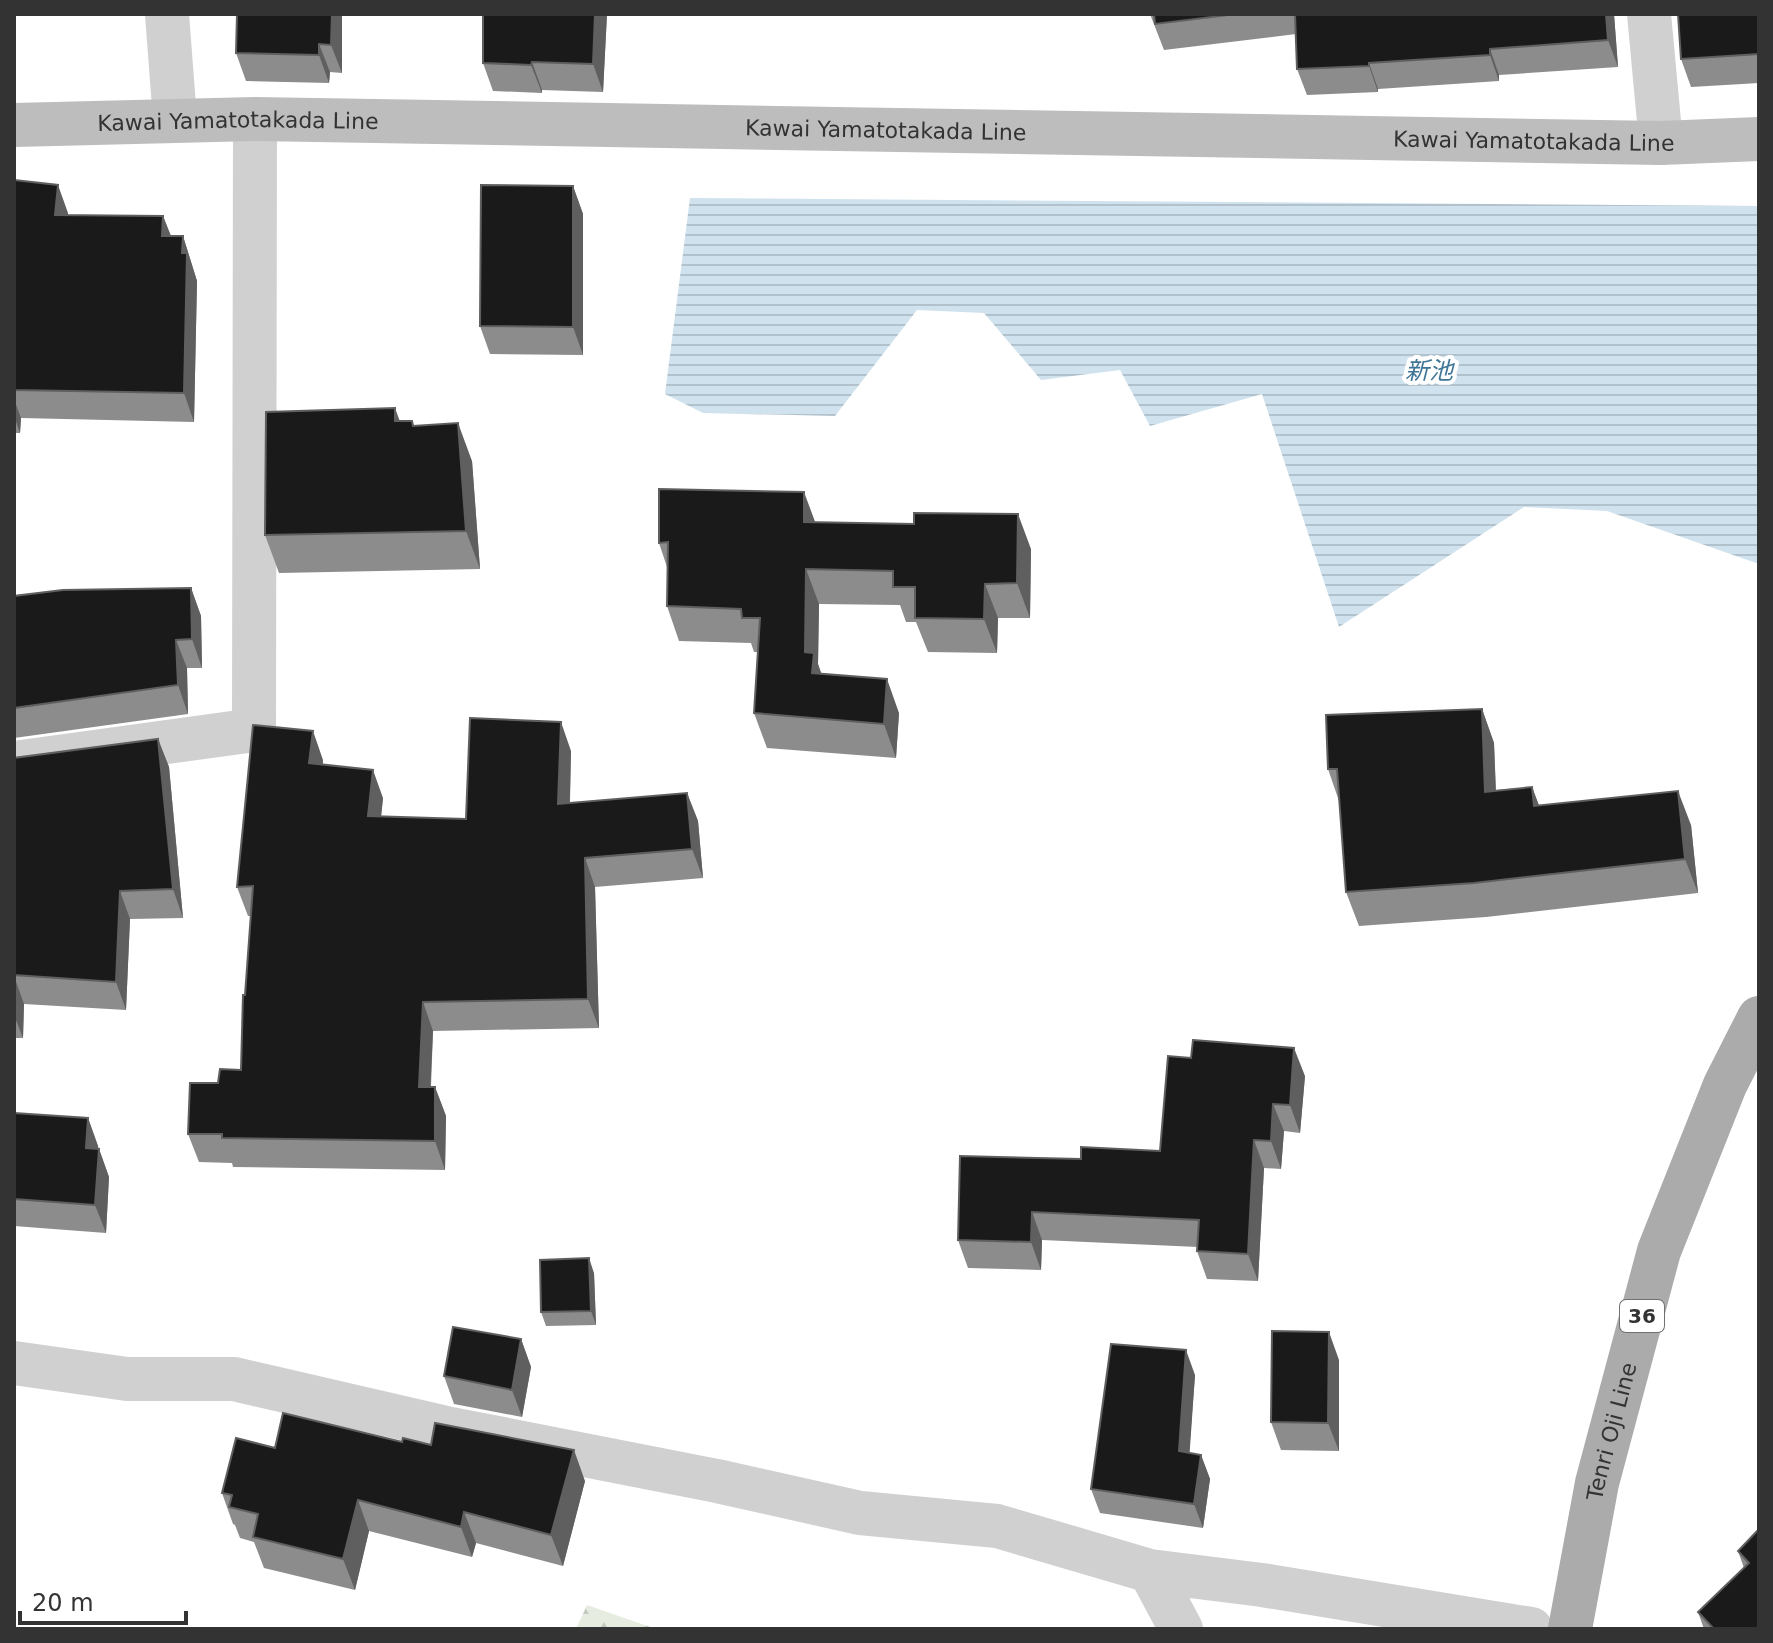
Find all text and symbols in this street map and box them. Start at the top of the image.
street label: Kawai Yamatotakada Line [97,106,379,135]
street label: Kawai Yamatotakada Line [745,115,1027,145]
street label: Kawai Yamatotakada Line [1393,126,1675,155]
water label: 新池 [1405,357,1455,385]
road number: 36 [1620,1300,1664,1332]
street label: Tenri Oji Line [1581,1360,1641,1503]
scale bar [20,1575,186,1625]
text: 20 m [32,1589,94,1617]

